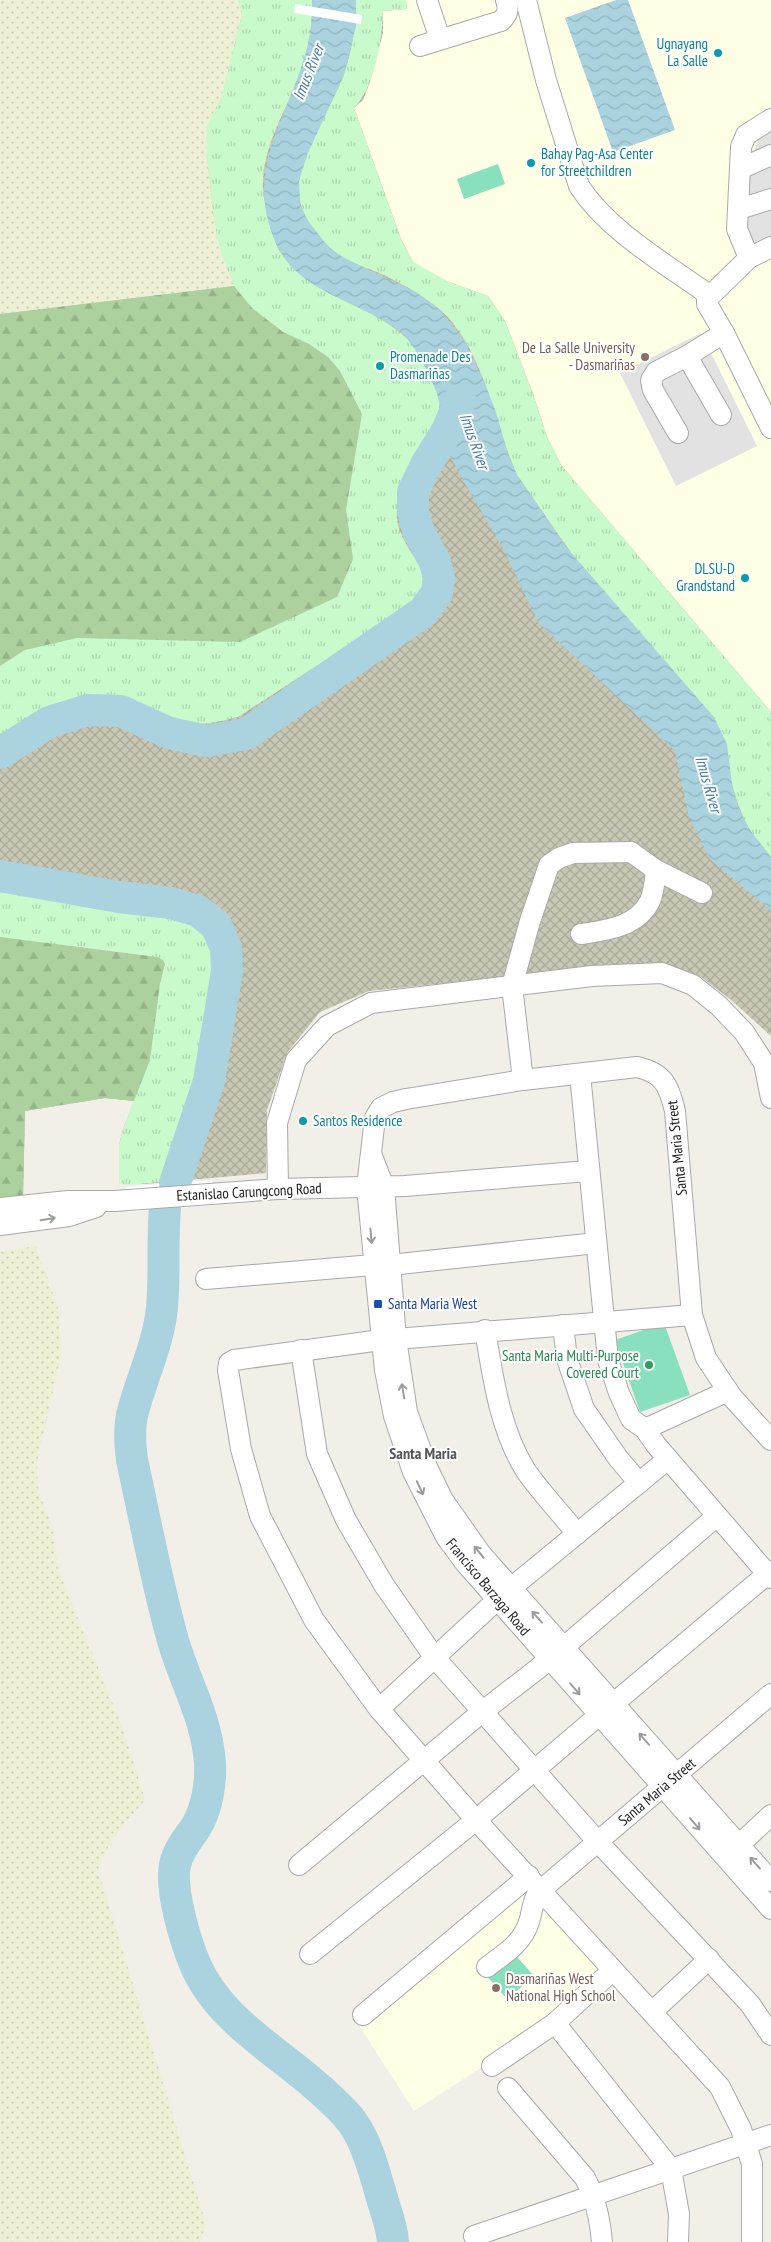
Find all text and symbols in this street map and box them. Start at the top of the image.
place label: Ugnayang La Salle [656,34,708,70]
water label: Imus River [288,39,329,103]
marker: Ugnayang La Salle [712,47,724,59]
place label: Bahay Pag-Asa Center for Streetchildren [541,144,654,180]
marker: Bahay Pag-Asa Center for Streetchildren [525,157,537,169]
place label: De La Salle University - Dasmariñas [522,338,635,374]
place label: Promenade Des Dasmariñas [390,347,471,383]
marker: De La Salle University - Dasmariñas [639,351,651,363]
marker: Promenade Des Dasmariñas [374,360,386,372]
water label: Imus River [456,410,495,474]
place label: DLSU-D Grandstand [676,559,735,595]
marker: DLSU-D Grandstand [739,572,751,584]
water label: Imus River [691,753,727,817]
street label: Santa Maria Street [662,1100,691,1197]
place label: Santos Residence [313,1111,402,1130]
marker: Santos Residence [297,1115,309,1127]
street label: Estanislao Carungcong Road [176,1178,322,1205]
one-way arrow [40,1214,56,1224]
one-way arrow [366,1227,375,1243]
place label: Santa Maria West [388,1294,477,1313]
marker: Santa Maria West [372,1298,384,1310]
place label: Santa Maria Multi-Purpose Covered Court [502,1346,639,1382]
marker: Santa Maria Multi-Purpose Covered Court [643,1359,655,1371]
one-way arrow [397,1383,407,1399]
district label: Santa Maria [389,1443,457,1463]
one-way arrow [416,1480,425,1495]
street label: Francisco Barzaga Road [442,1534,535,1639]
one-way arrow [474,1545,485,1558]
one-way arrow [531,1610,542,1623]
one-way arrow [570,1683,581,1696]
one-way arrow [639,1733,650,1746]
street label: Santa Maria Street [614,1754,699,1830]
one-way arrow [690,1818,701,1831]
one-way arrow [750,1857,761,1870]
place label: Dasmariñas West National High School [506,1969,616,2005]
marker: Dasmariñas West National High School [490,1982,502,1994]

